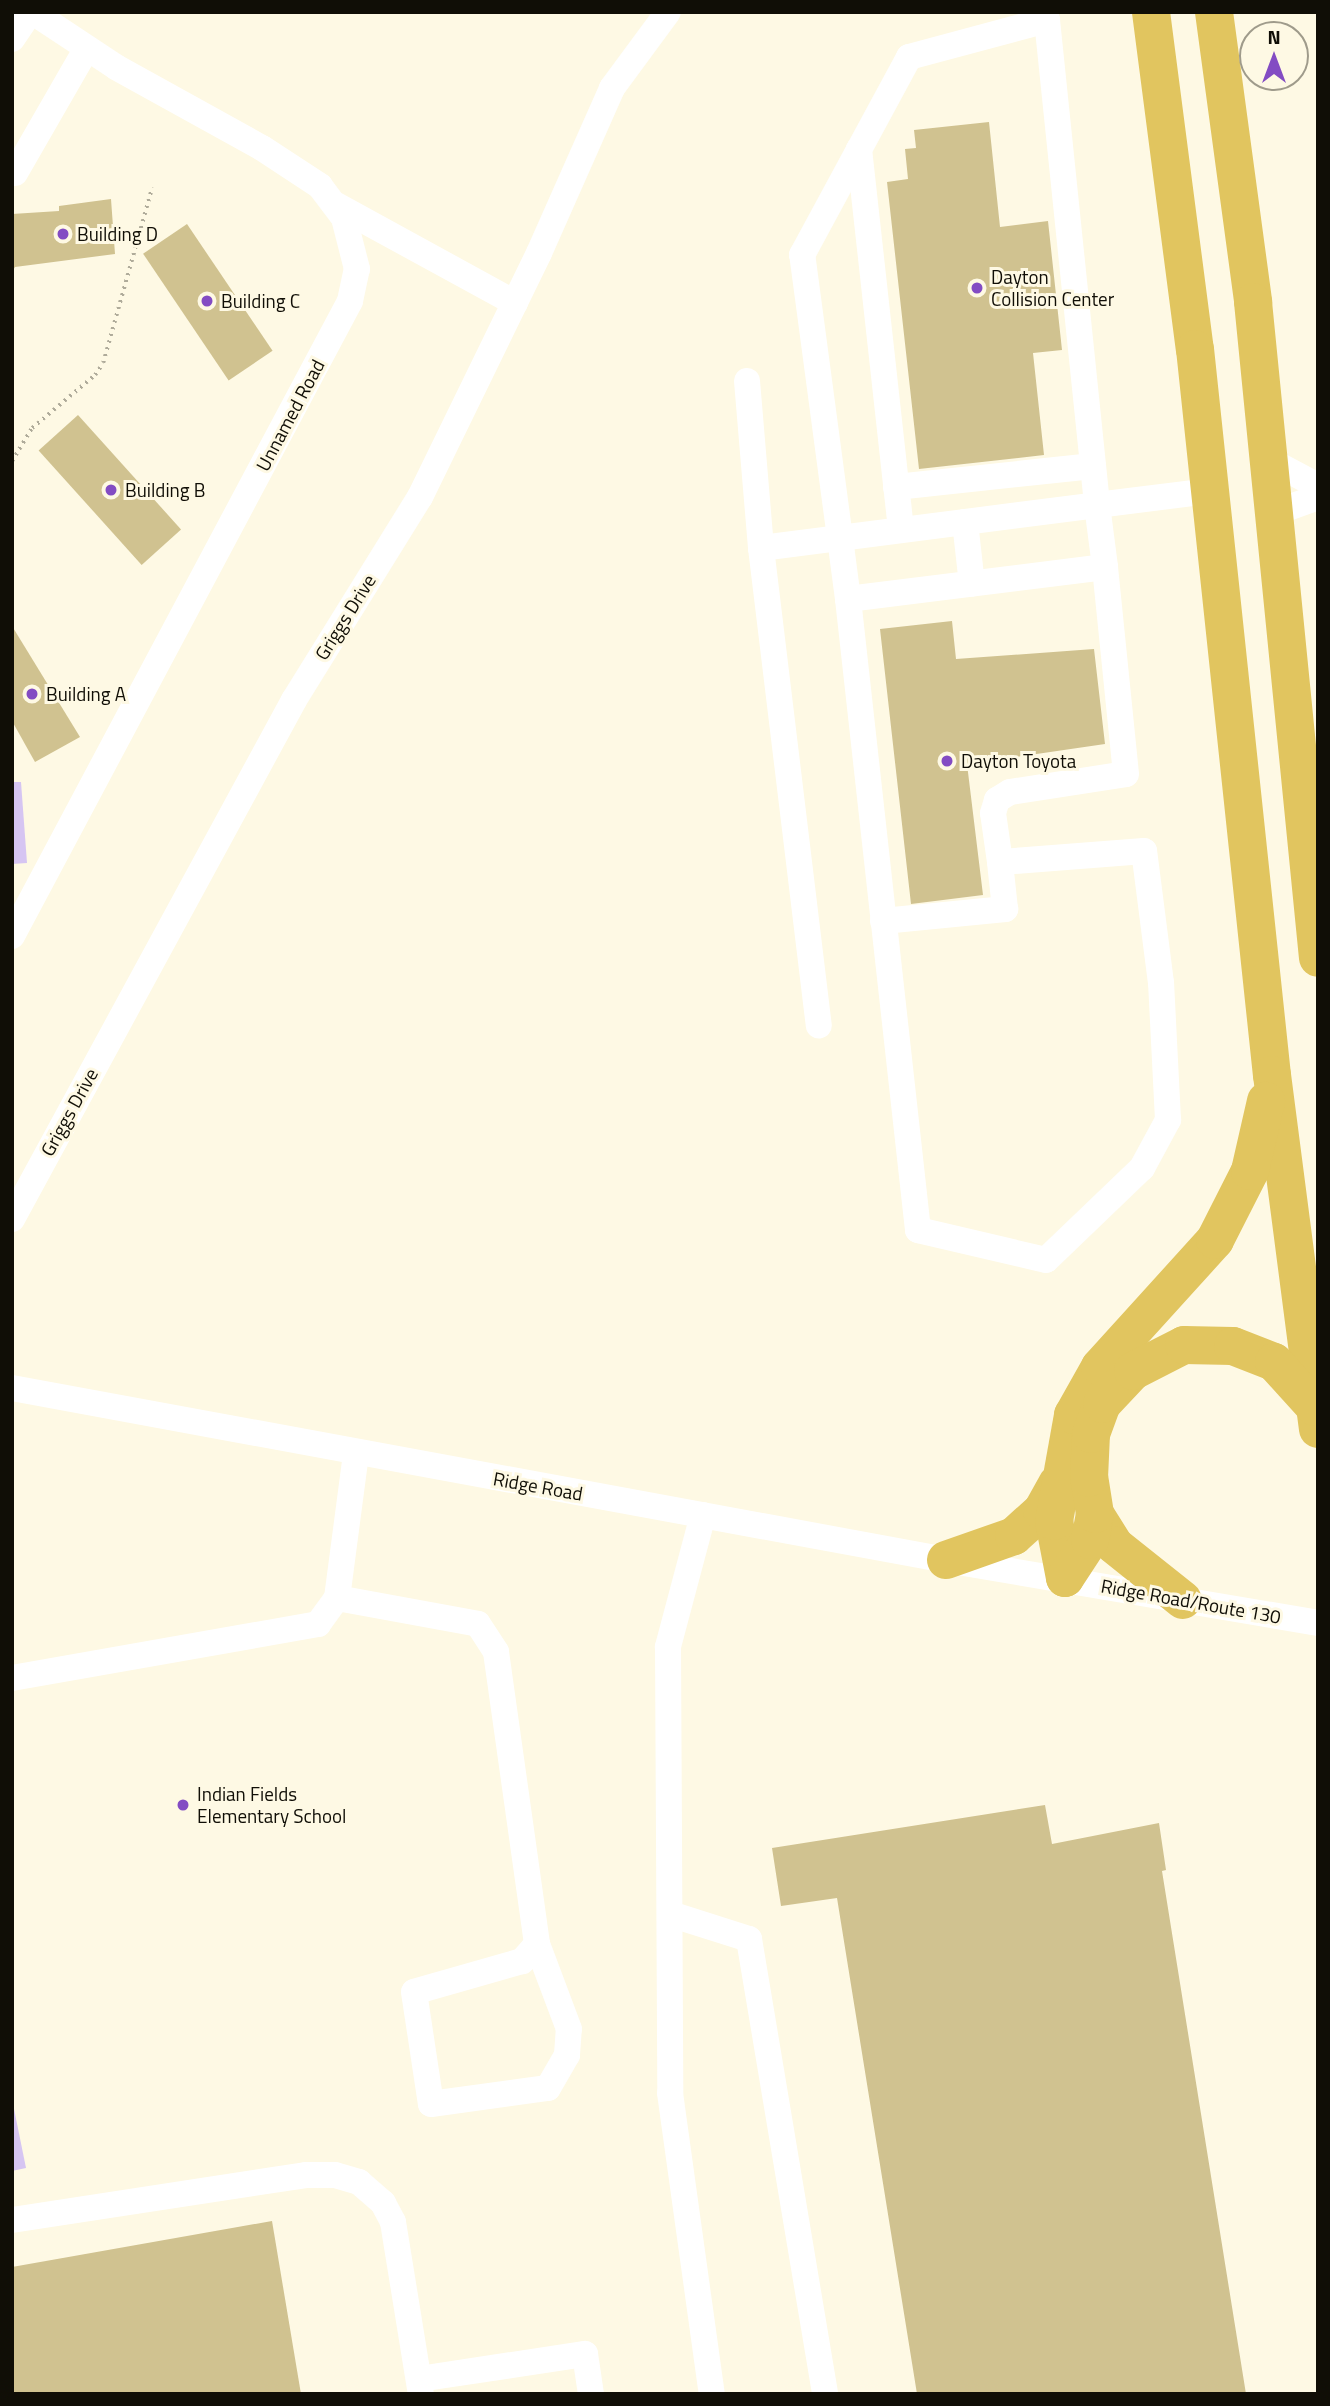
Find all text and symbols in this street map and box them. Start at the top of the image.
north arrow [1239,21,1309,91]
text: N [1267,22,1281,51]
place label: Building D [77,223,158,245]
marker: Building D [55,226,71,242]
place label: Dayton Collision Center [991,266,1114,310]
marker: Dayton Collision Center [969,280,985,296]
place label: Building C [221,290,300,312]
marker: Building C [199,293,215,309]
street label: Unnamed Road [251,355,329,475]
place label: Building B [125,479,205,501]
marker: Building B [103,482,119,498]
street label: Griggs Drive [310,570,380,664]
place label: Building A [46,683,126,705]
marker: Building A [24,686,40,702]
place label: Dayton Toyota [961,750,1076,772]
marker: Dayton Toyota [939,753,955,769]
street label: Griggs Drive [36,1064,102,1160]
street label: Ridge Road [491,1467,585,1505]
street label: Ridge Road/Route 130 [1099,1574,1283,1628]
place label: Indian Fields Elementary School [197,1783,346,1827]
marker: Indian Fields Elementary School [175,1797,191,1813]

